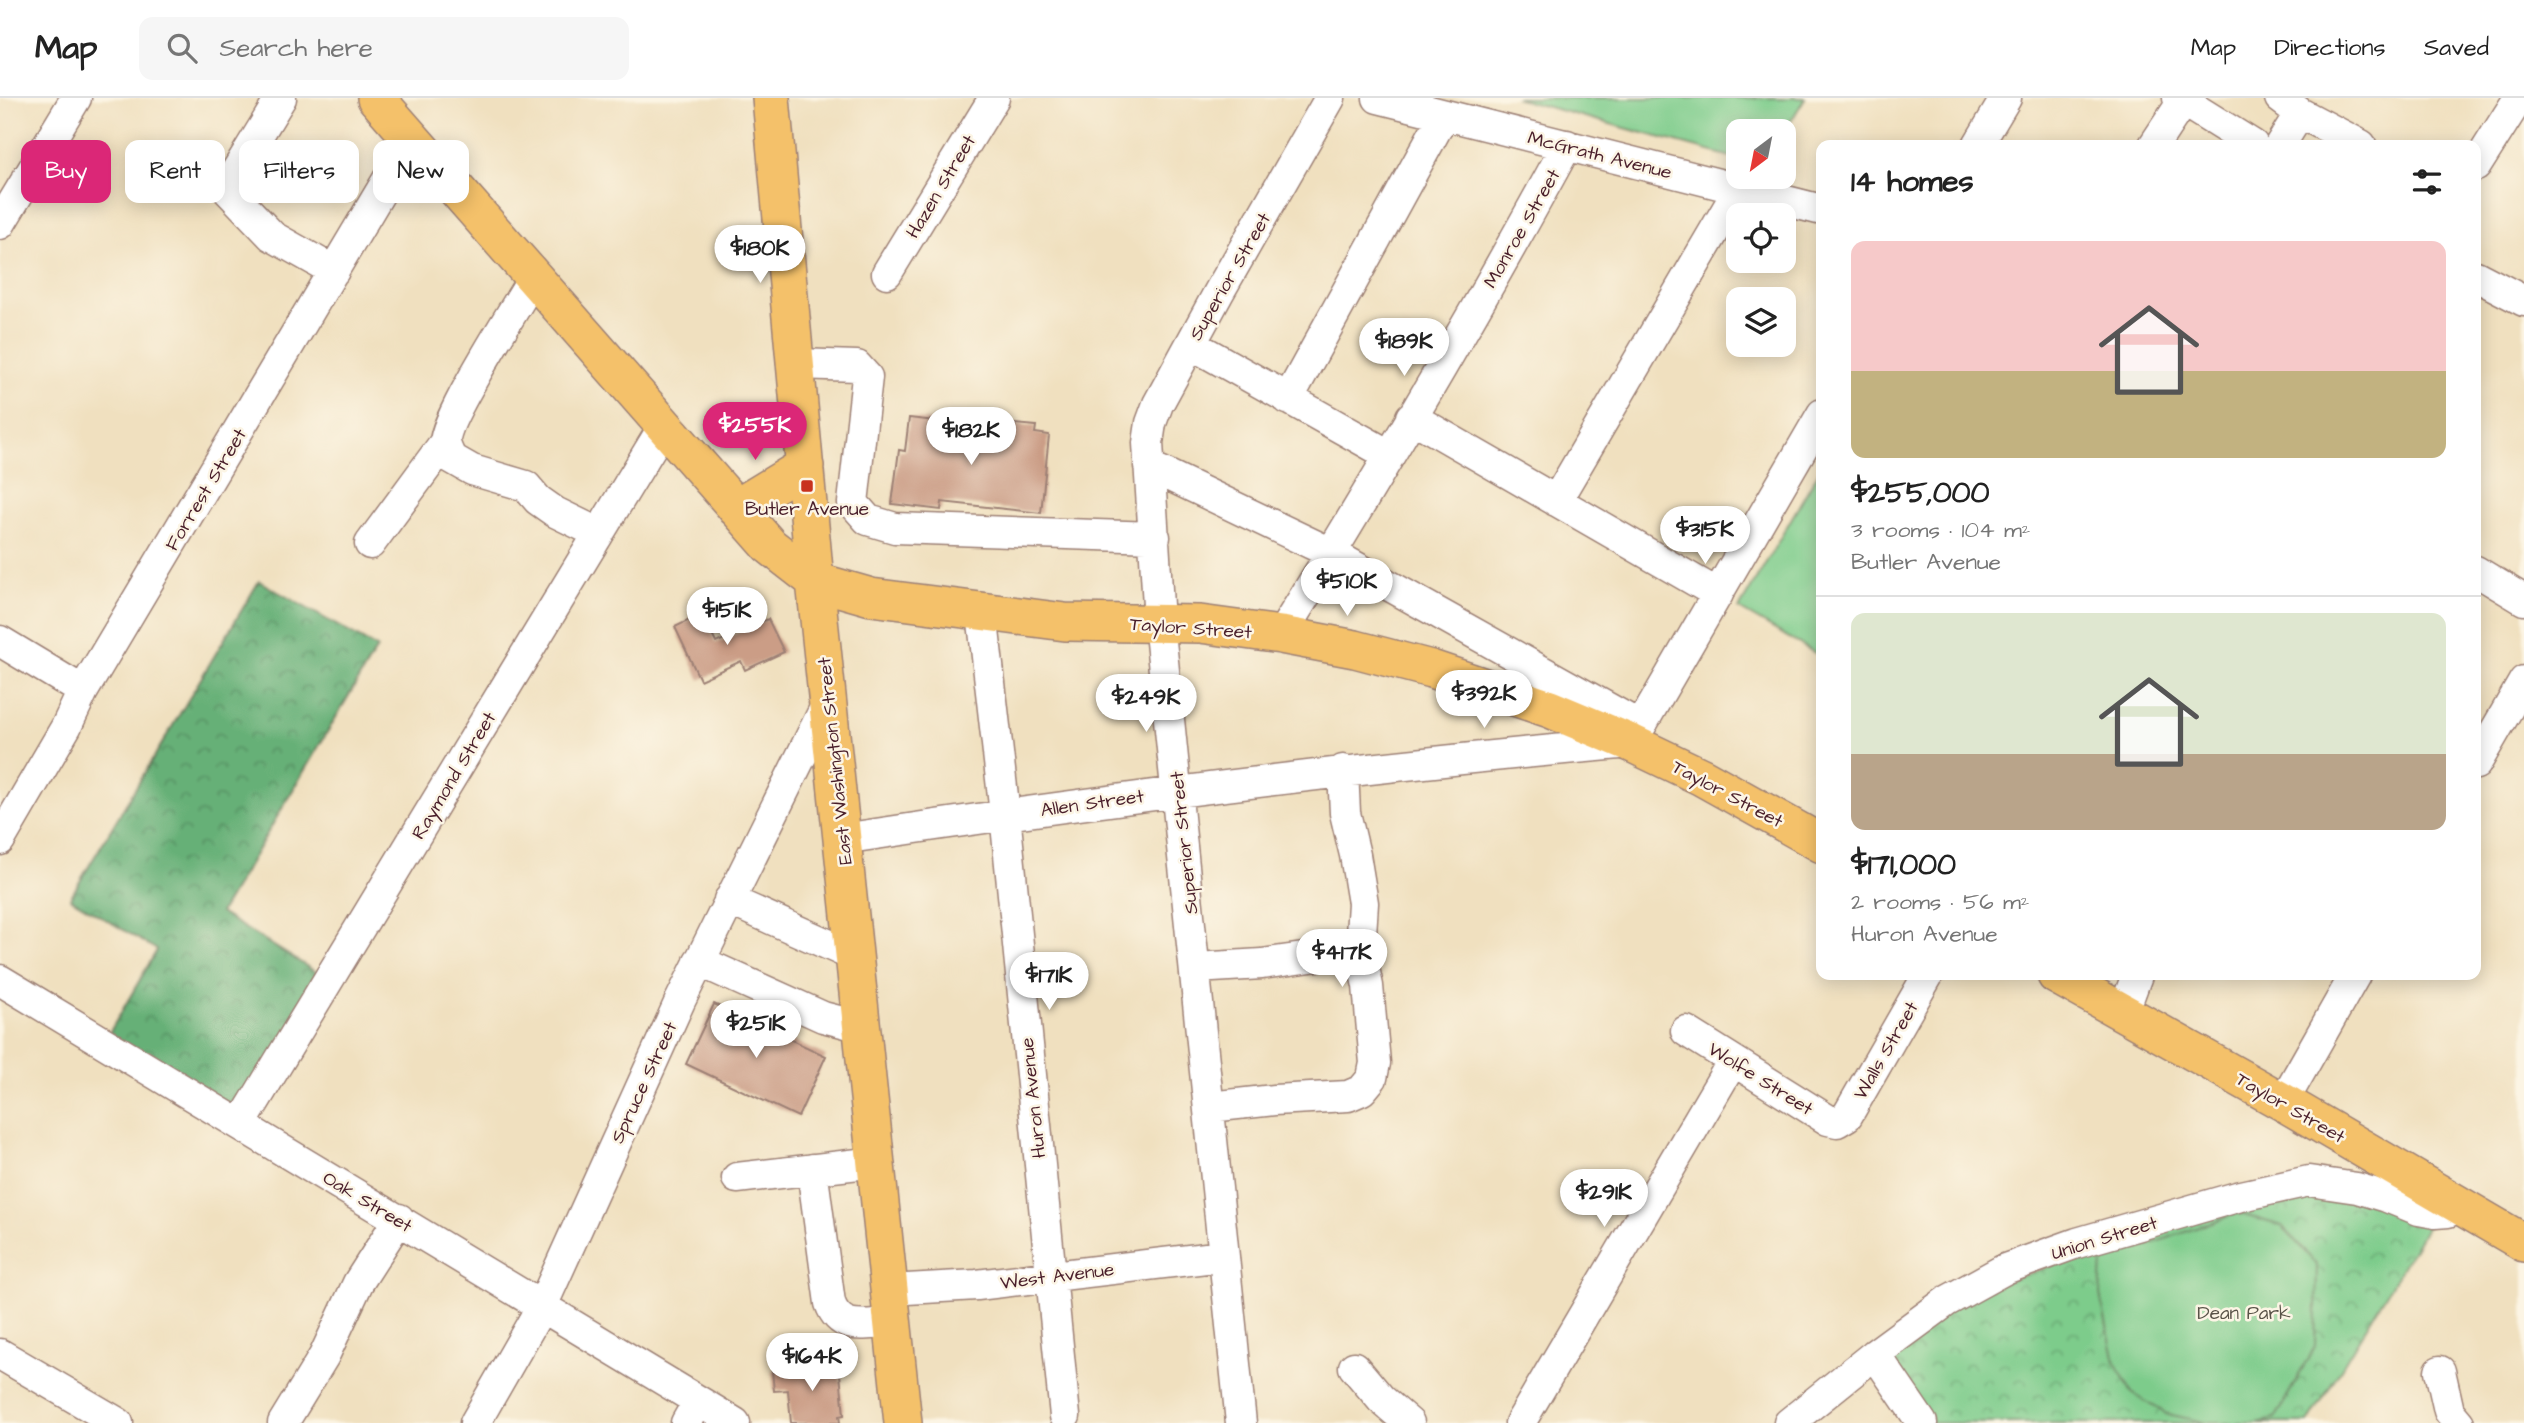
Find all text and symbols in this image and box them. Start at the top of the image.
search box [139,17,629,80]
text: Map [35,25,97,71]
icon: search [163,29,201,67]
text: Search here [219,30,373,66]
text: Map [2191,31,2236,65]
text: Directions [2274,31,2386,65]
text: Saved [2424,31,2489,65]
north arrow [1726,119,1796,189]
map controls [1726,119,1796,357]
street label: McGrath Avenue [1525,125,1674,186]
street label: Hazen Street [900,130,983,244]
chip: Buy [21,140,111,203]
chip: Rent [125,140,225,203]
chip: Filters [239,140,359,203]
chip: New [373,140,469,203]
text: 14 homes [1851,161,1974,203]
icon: filters [2408,163,2446,201]
street label: Monroe Street [1477,164,1568,293]
button: locate [1726,203,1796,273]
street label: Superior Street [1183,208,1278,346]
pin: $180K [711,226,809,285]
text: $180K [730,232,790,264]
button: layers [1726,287,1796,357]
icon: home [2086,287,2212,413]
pin: $189K [1355,318,1453,378]
text: $189K [1375,325,1433,357]
pin: $255K [706,402,804,462]
pin: $182K [922,408,1020,467]
text: $255K [719,409,791,441]
text: $182K [942,414,1000,446]
street label: Forrest Street [159,423,254,556]
text: $255,000 [1851,472,1989,514]
marker: Butler Avenue [799,478,815,494]
place label: Butler Avenue [745,496,869,523]
pin: $315K [1656,506,1754,566]
text: $315K [1676,513,1734,545]
text: 3 rooms · 104 m² [1851,514,2030,546]
text: Butler Avenue [1851,546,2001,578]
pin: $510K [1298,559,1396,618]
text: $510K [1317,565,1377,597]
pin: $151K [678,588,776,647]
text: $151K [703,594,751,626]
street label: Taylor Street [1129,611,1253,647]
street label: East Washington Street [811,655,861,866]
icon: home [2086,659,2212,785]
pin: $392K [1435,670,1533,730]
pin: $249K [1097,674,1195,734]
text: $392K [1452,677,1516,709]
text: $249K [1112,681,1180,713]
street label: Raymond Street [405,707,504,845]
street label: Taylor Street [1666,754,1788,836]
street label: Superior Street [1164,770,1205,916]
street label: Allen Street [1039,783,1146,824]
text: $171,000 [1851,844,1956,886]
text: 2 rooms · 56 m² [1851,886,2029,918]
text: Huron Avenue [1851,918,1998,950]
pin: $417K [1293,930,1391,989]
text: $417K [1312,936,1372,968]
pin: $171K [1000,953,1098,1012]
text: $171K [1026,959,1072,991]
street label: Walls Street [1847,996,1925,1105]
pin: $251K [707,1000,805,1060]
text: $251K [726,1007,786,1039]
street label: Spruce Street [604,1017,685,1148]
street label: Huron Avenue [1014,1036,1053,1160]
street label: Wolfe Street [1702,1036,1818,1123]
street label: Taylor Street [2230,1066,2350,1152]
street label: Oak Street [317,1165,417,1240]
pin: $291K [1555,1170,1653,1229]
text: $291K [1576,1176,1632,1208]
street label: Union Street [2048,1209,2161,1267]
street label: West Avenue [999,1256,1116,1297]
park label: Dean Park [2197,1300,2291,1327]
pin: $164K [763,1334,861,1393]
text: $164K [782,1340,842,1372]

